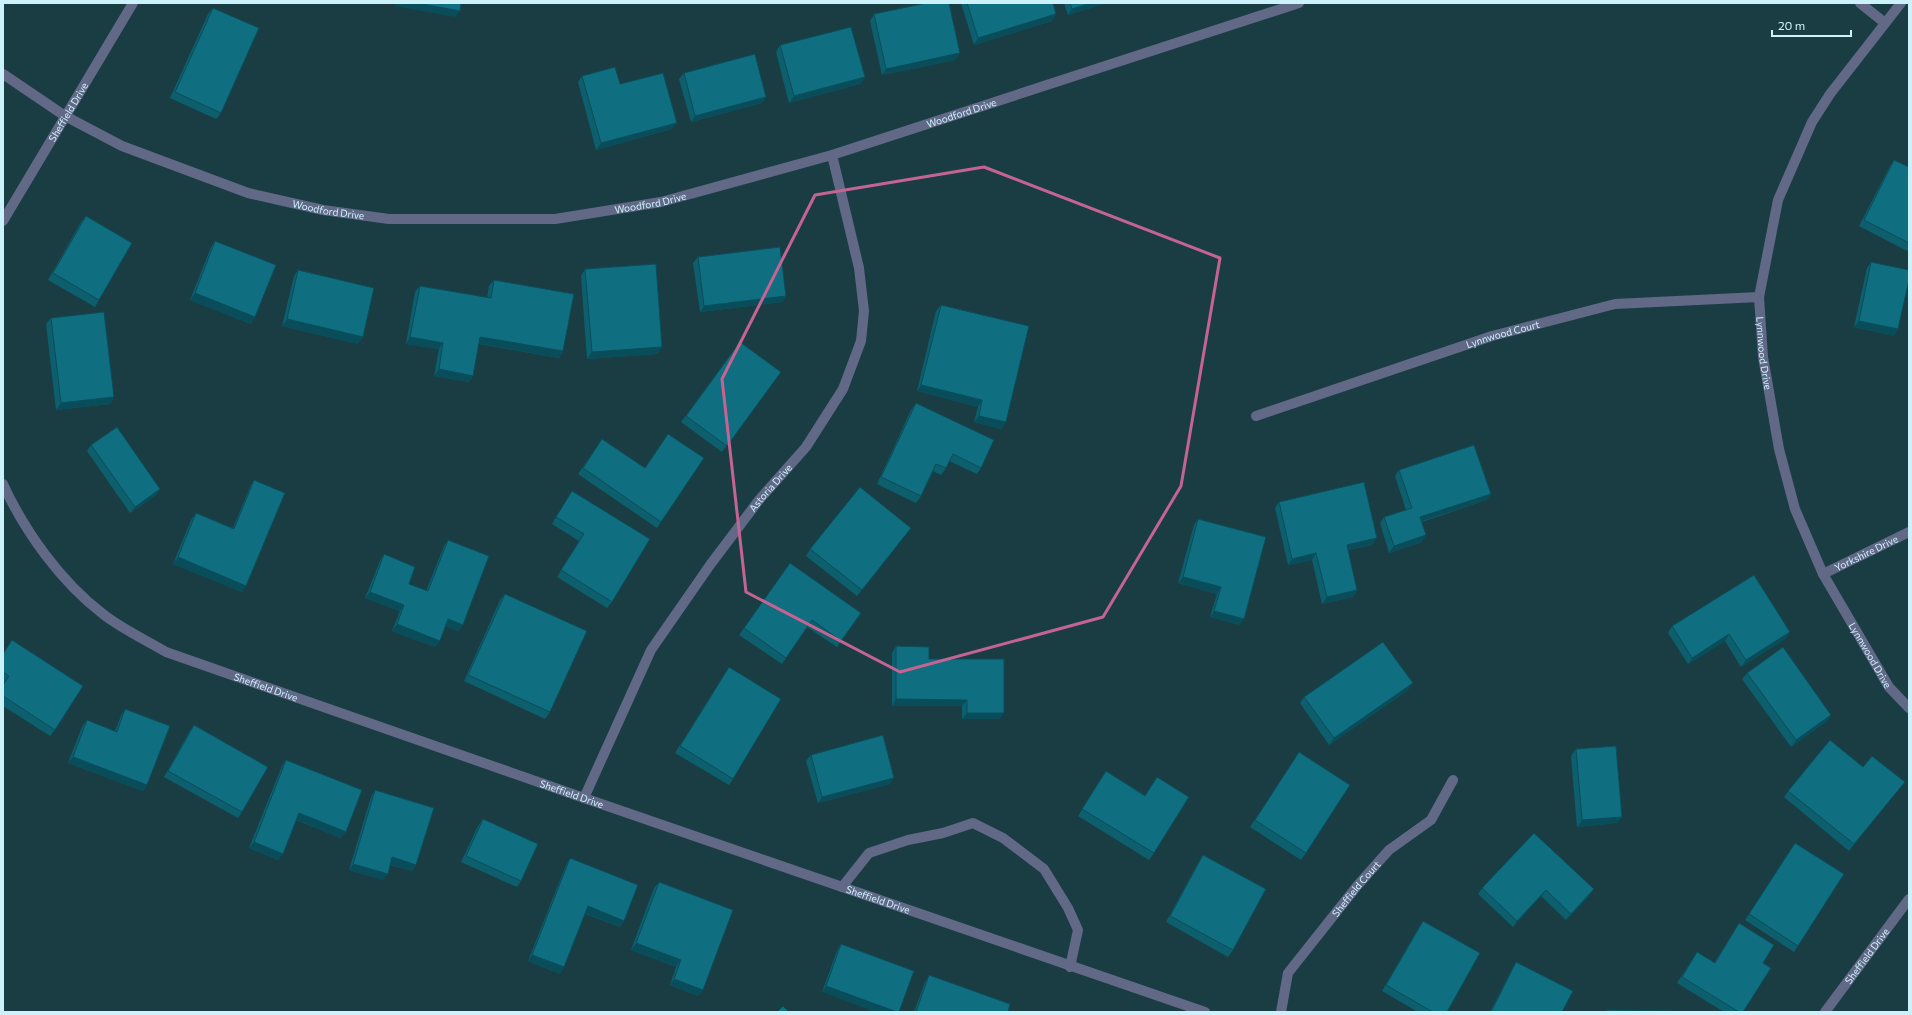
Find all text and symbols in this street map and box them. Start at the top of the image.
scale bar [1772,12,1851,38]
text: 20 m [1778,18,1805,32]
street label: Sheffield Drive [46,80,90,144]
street label: Woodford Drive [925,96,998,130]
street label: Woodford Drive [614,189,687,215]
street label: Woodford Drive [291,197,365,222]
street label: Lynnwood Drive [1754,316,1775,391]
street label: Lynnwood Court [1464,318,1541,350]
street label: Astoria Drive [746,461,794,514]
street label: Yorkshire Drive [1832,532,1900,573]
street label: Lynnwood Drive [1847,620,1894,690]
street label: Sheffield Drive [232,670,299,704]
street label: Sheffield Drive [538,777,605,810]
street label: Sheffield Court [1329,858,1383,919]
street label: Sheffield Drive [845,883,912,916]
street label: Sheffield Drive [1842,925,1891,986]

